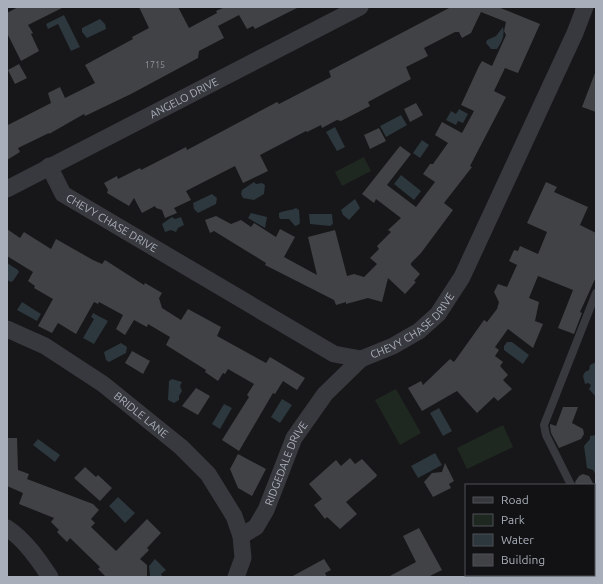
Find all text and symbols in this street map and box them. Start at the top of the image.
house number: 1715 [145,60,165,70]
street label: ANGELO DRIVE [148,75,220,120]
street label: CHEVY CHASE DRIVE [64,191,160,254]
street label: CHEVY CHASE DRIVE [369,290,456,361]
street label: BRIDLE LANE [112,389,171,440]
street label: RIDGEDALE DRIVE [262,419,310,507]
legend [465,484,595,576]
text: Road [501,493,529,506]
text: Park [501,513,525,526]
text: Water [501,533,534,546]
text: Building [501,553,545,566]

